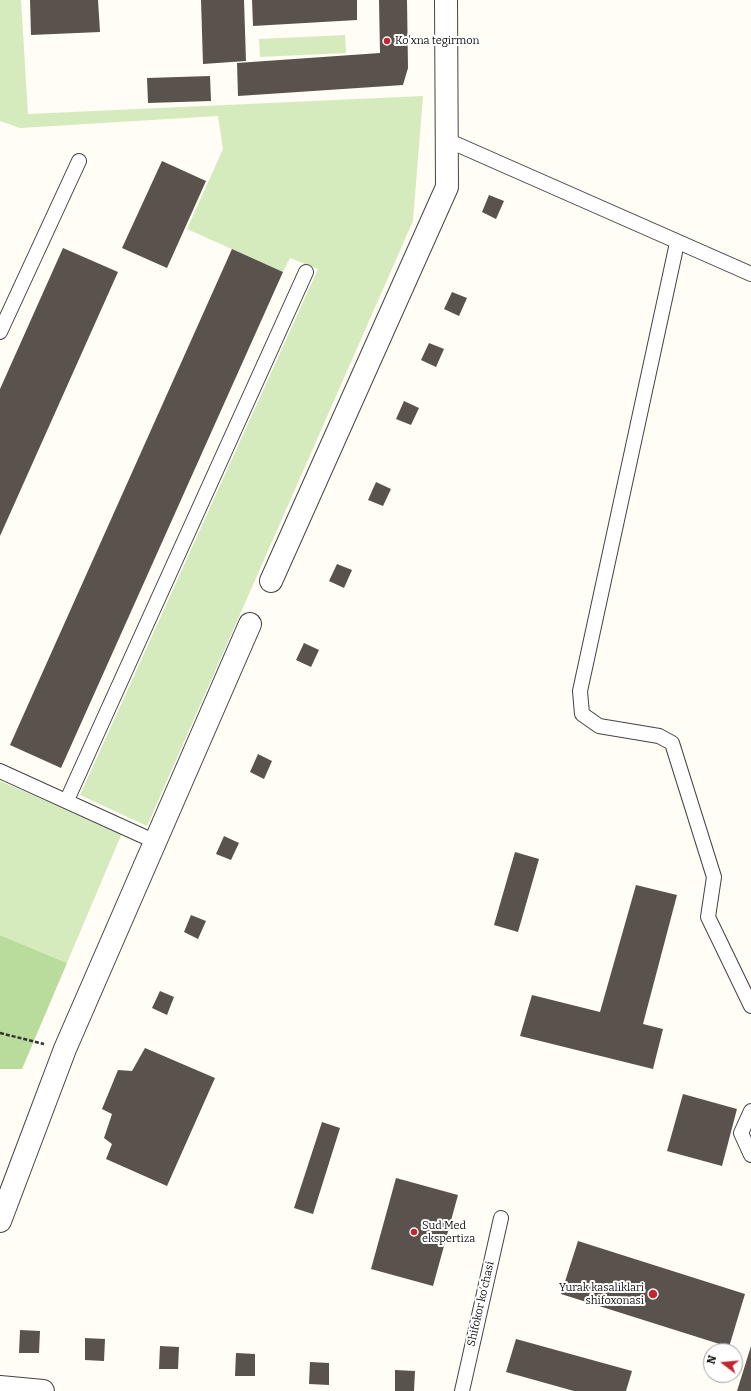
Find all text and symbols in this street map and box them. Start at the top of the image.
place label: Ko'xna tegirmon [395,34,479,48]
marker: Ko'xna tegirmon [382,36,392,46]
place label: Sud Med ekspertiza [422,1219,475,1245]
marker: Sud Med ekspertiza [409,1227,419,1237]
street label: Shifokor ko'chasi [465,1260,497,1348]
place label: Yurak kasaliklari shifoxonasi [559,1281,644,1307]
marker: Yurak kasaliklari shifoxonasi [647,1288,659,1300]
north arrow [703,1343,743,1383]
text: N [705,1354,719,1366]

